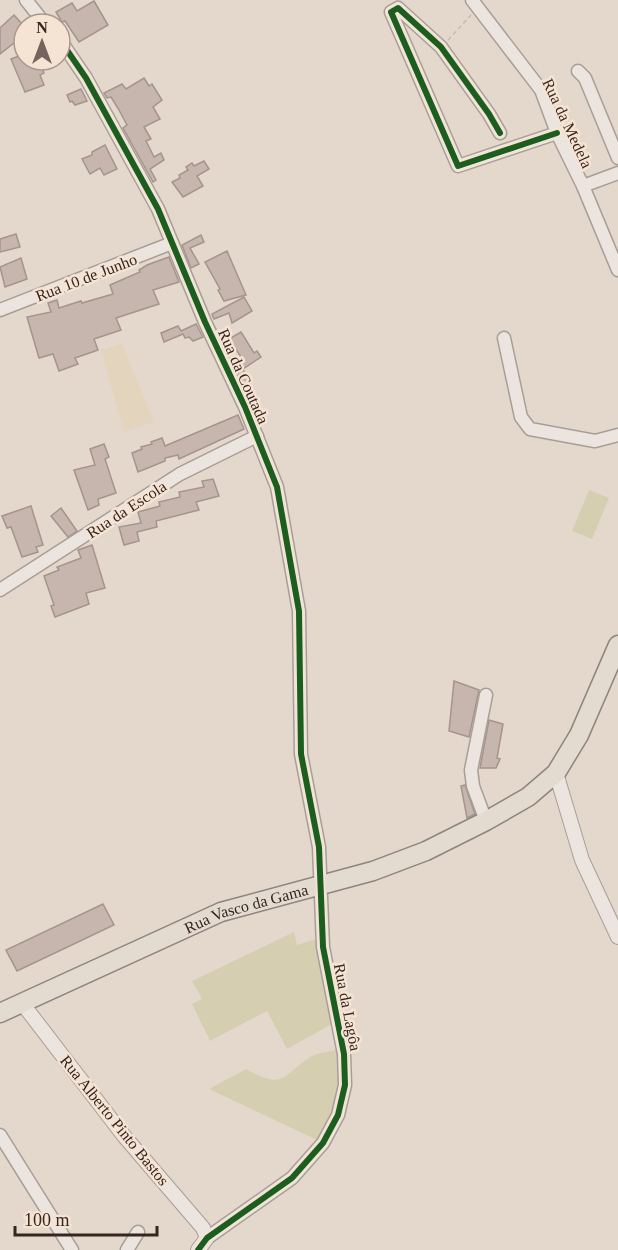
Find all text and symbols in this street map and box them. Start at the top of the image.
north arrow [12,12,72,72]
text: N [36,19,48,36]
street label: Rua da Medela [539,76,596,171]
street label: Rua 10 de Junho [33,250,139,305]
street label: Rua da Coutada [215,326,272,426]
street label: Rua da Escola [83,477,169,541]
street label: Rua Vasco da Gama [182,881,310,937]
street label: Rua da Lagôa [330,962,364,1053]
street label: Rua Alberto Pinto Bastos [57,1052,172,1189]
scale bar [15,1199,158,1237]
text: 100 m [24,1210,70,1230]

